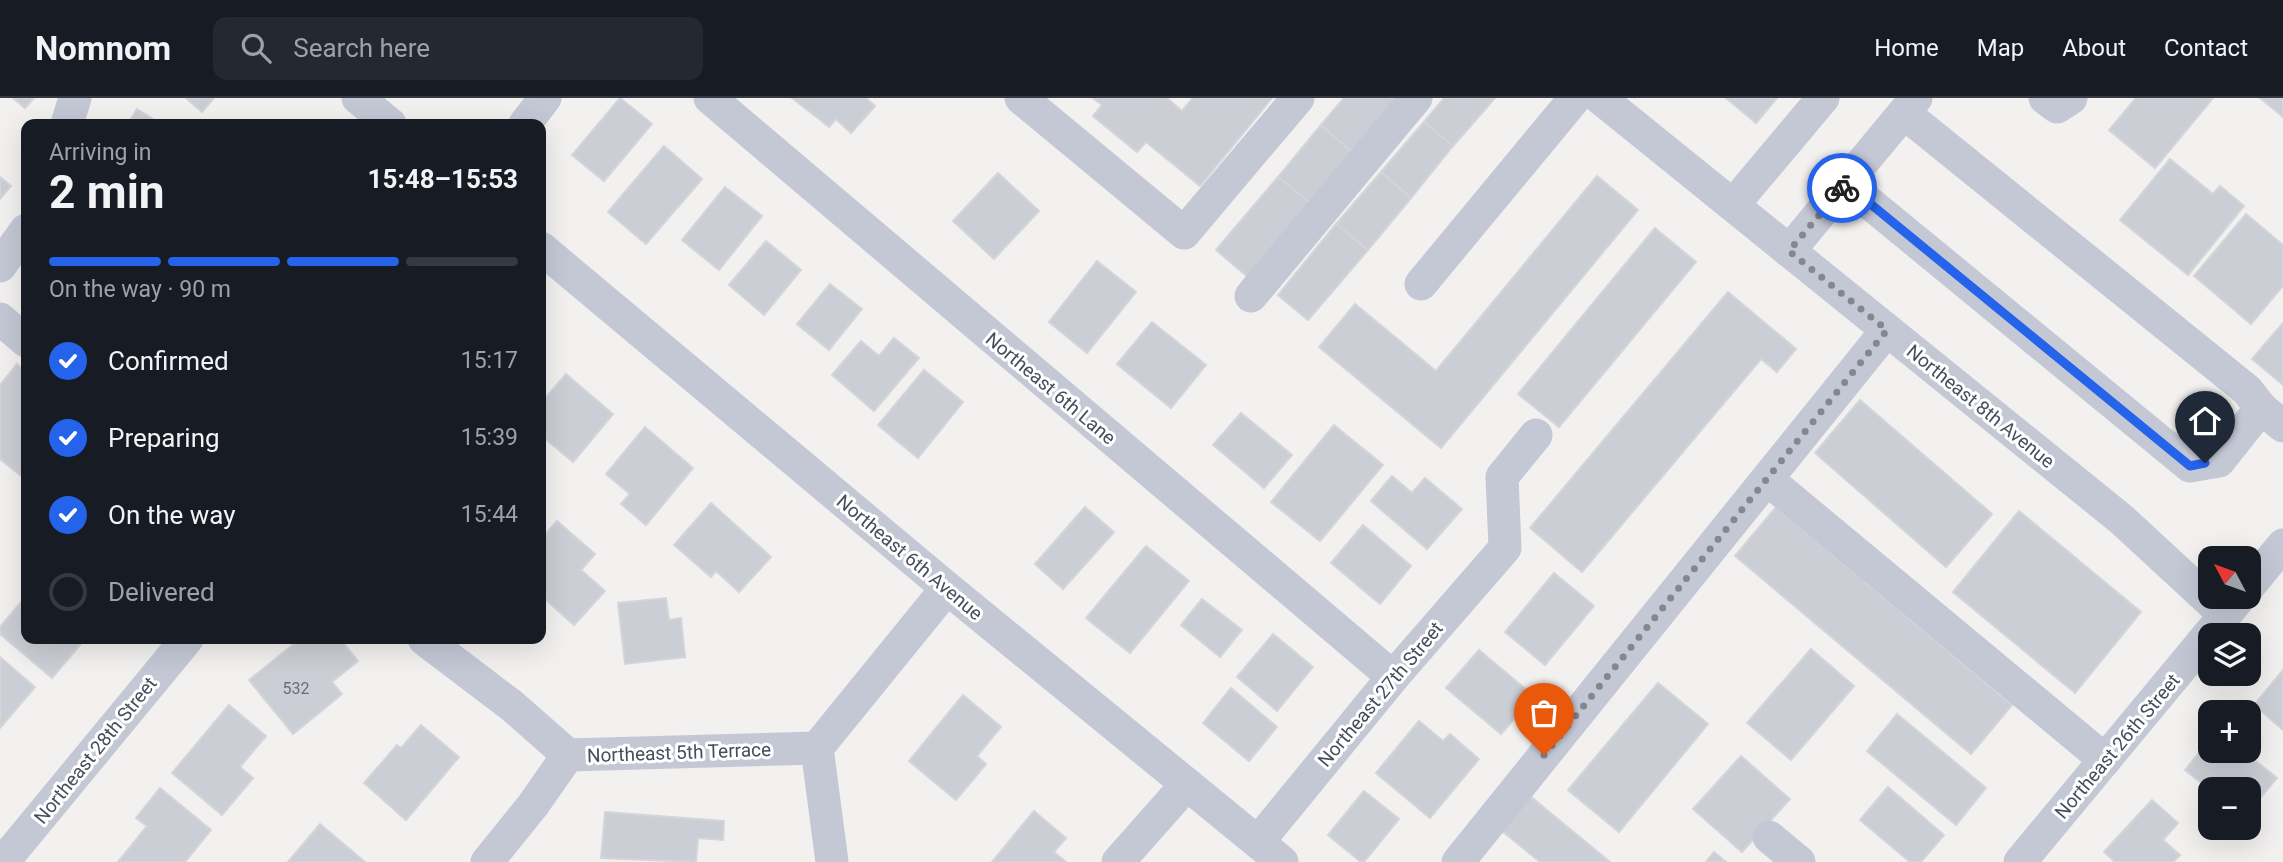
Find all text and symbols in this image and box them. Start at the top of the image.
search box [213,17,703,80]
text: Nomnom [35,29,171,68]
icon: search [237,29,275,67]
text: Search here [293,33,430,63]
text: Home [1874,34,1939,62]
text: Map [1977,34,2024,62]
text: About [2062,34,2126,62]
text: Contact [2164,34,2248,62]
text: Arriving in [49,139,152,166]
courier [1807,153,1877,223]
text: 15:48–15:53 [368,164,518,194]
text: 2 min [49,165,165,219]
icon: bike [1823,169,1861,207]
text: On the way · 90 m [49,276,231,303]
street label: Northeast 6th Lane [981,327,1120,449]
street label: Northeast 8th Avenue [1902,340,2059,473]
icon: check [49,342,87,380]
text: Confirmed [108,346,229,376]
text: 15:17 [461,347,518,374]
pin [2175,391,2235,463]
icon: home [2186,402,2224,440]
icon: check [49,419,87,457]
text: Preparing [108,423,220,453]
text: 15:39 [461,424,518,451]
street label: Northeast 6th Avenue [832,490,987,625]
icon: check [49,496,87,534]
text: On the way [108,500,236,530]
text: 15:44 [461,501,518,528]
north arrow [2198,546,2261,609]
map controls [2198,546,2261,840]
text: Delivered [108,577,215,607]
street label: Northeast 27th Street [1313,617,1448,771]
button: layers [2198,623,2261,686]
street label: Northeast 26th Street [2050,669,2185,823]
street label: Northeast 28th Street [29,672,162,828]
house number: 532 [283,679,309,698]
pin [1514,683,1574,755]
icon: bag [1525,694,1563,732]
button: + [2198,700,2261,763]
street label: Northeast 5th Terrace [587,738,771,767]
button: − [2198,777,2261,840]

